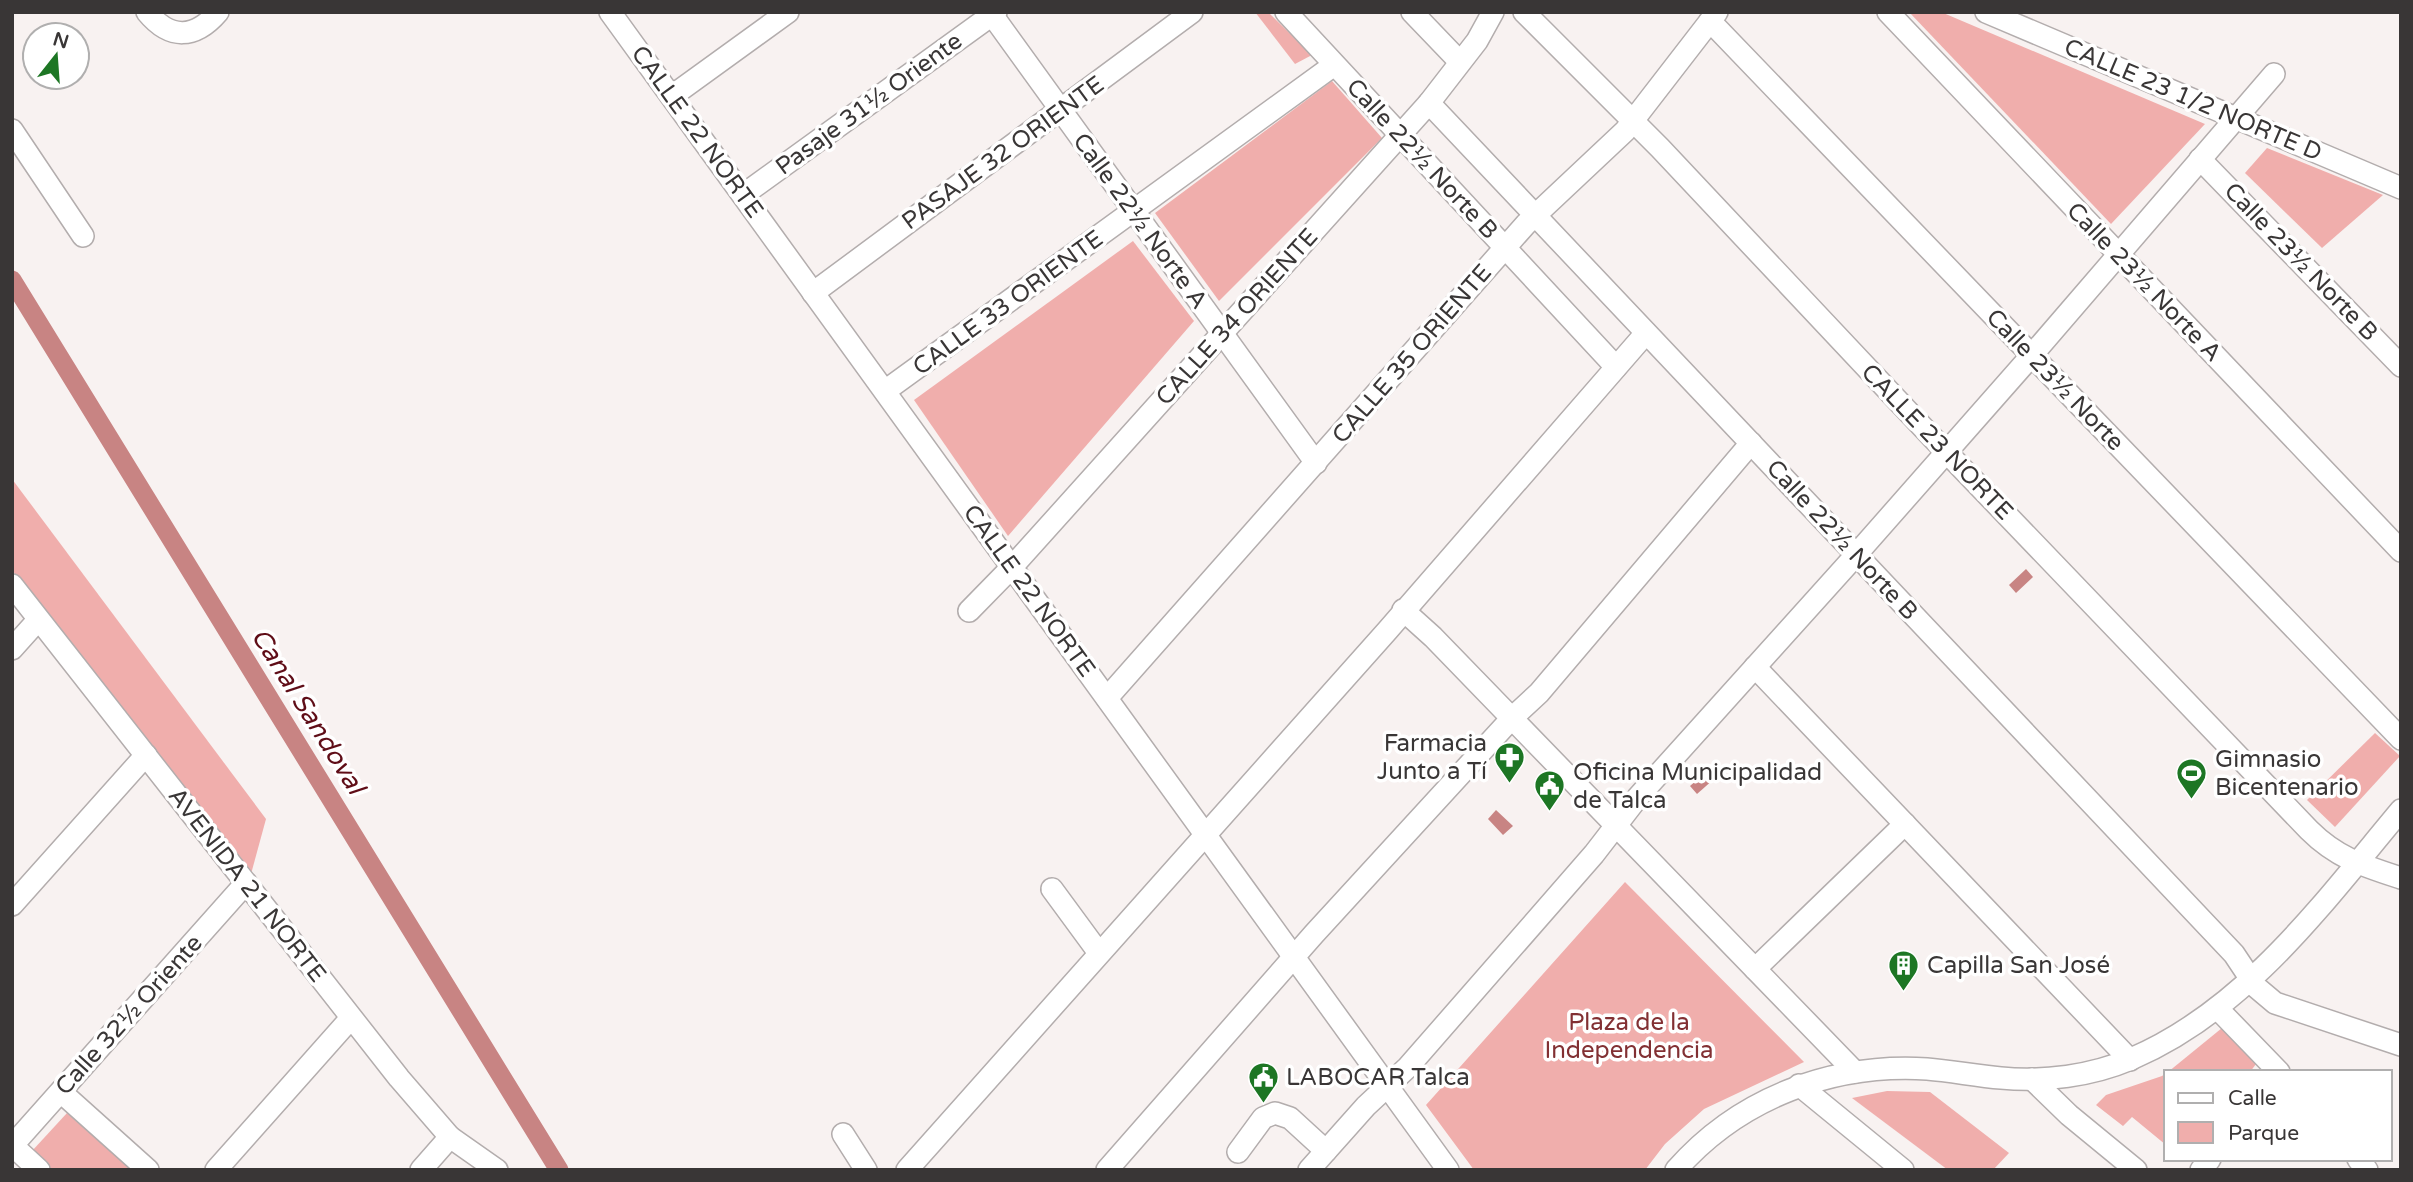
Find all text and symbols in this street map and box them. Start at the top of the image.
north arrow [21,21,91,91]
street label: Pasaje 31½ Oriente [770,27,968,181]
text: N [50,28,71,53]
street label: CALLE 23 1/2 NORTE D [2060,32,2326,168]
street label: CALLE 22 NORTE [625,40,769,224]
street label: PASAJE 32 ORIENTE [896,70,1110,236]
street label: Calle 22½ Norte B [1340,73,1504,245]
street label: Calle 22½ Norte A [1067,127,1213,315]
street label: Calle 23½ Norte B [2218,177,2384,347]
street label: Calle 23½ Norte A [2061,196,2227,368]
street label: CALLE 34 ORIENTE [1150,223,1324,411]
street label: CALLE 33 ORIENTE [907,224,1109,382]
street label: CALLE 35 ORIENTE [1326,258,1498,450]
street label: Calle 23½ Norte [1980,303,2130,457]
street label: CALLE 23 NORTE [1855,358,2019,526]
street label: Calle 22½ Norte B [1760,454,1924,626]
street label: CALLE 22 NORTE [957,499,1101,683]
water label: Canal Sandoval [245,622,373,803]
place label: Farmacia Junto a Tí [1377,729,1487,786]
pharmacy icon: Farmacia Junto a Tí [1493,740,1527,784]
place label: Gimnasio Bicentenario [2215,745,2358,802]
sports icon: Gimnasio Bicentenario [2175,756,2209,800]
place label: Oficina Municipalidad de Talca [1573,758,1822,815]
public building icon: Oficina Municipalidad de Talca [1533,769,1567,813]
street label: AVENIDA 21 NORTE [162,782,332,988]
street label: Calle 32½ Oriente [49,929,209,1101]
building icon: Capilla San José [1887,948,1921,992]
place label: Capilla San José [1927,951,2110,980]
park label: Plaza de la Independencia [1545,1008,1713,1065]
public building icon: LABOCAR Talca [1246,1060,1280,1104]
place label: LABOCAR Talca [1286,1063,1470,1092]
legend [2164,1070,2392,1161]
text: Calle [2228,1086,2277,1111]
text: Parque [2228,1121,2299,1146]

